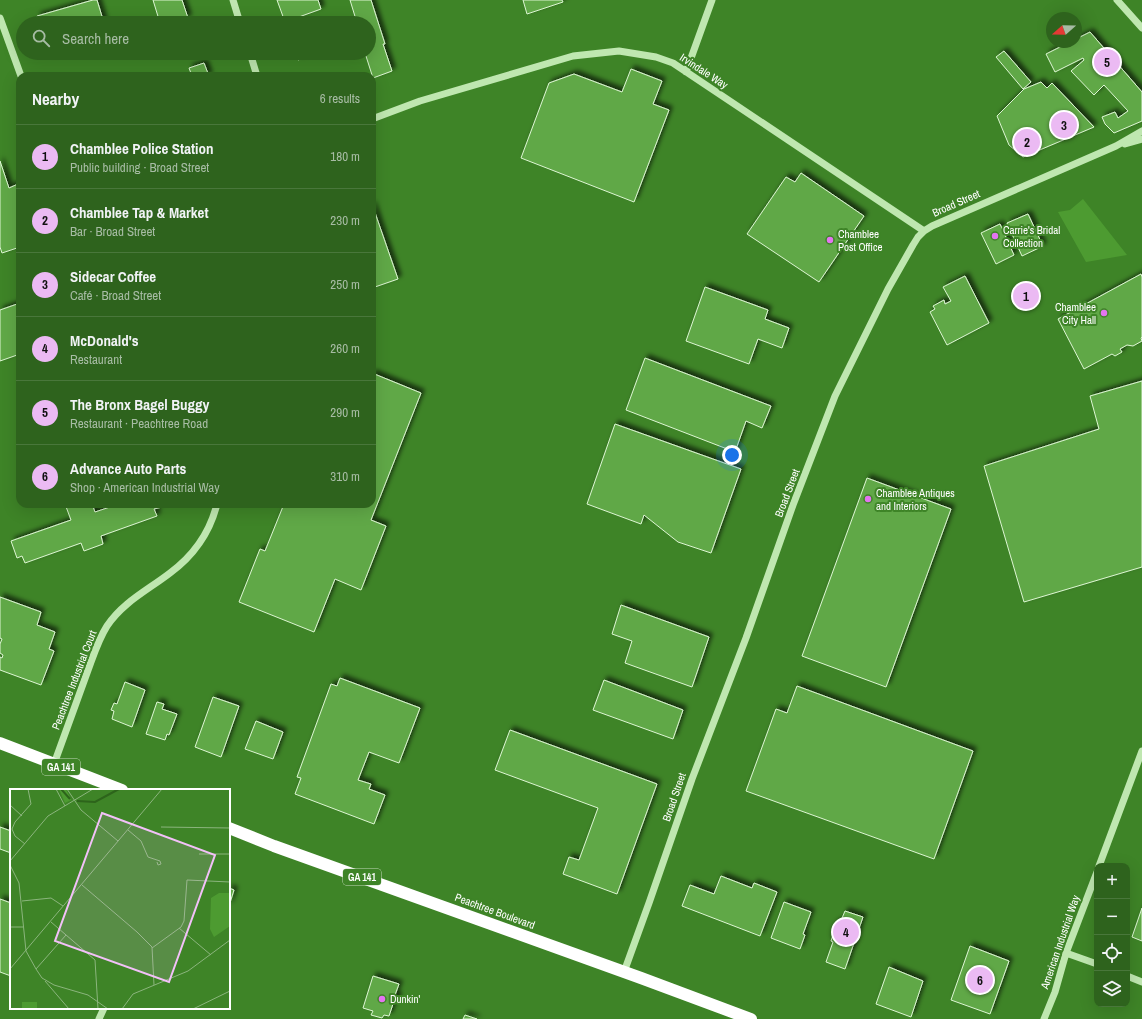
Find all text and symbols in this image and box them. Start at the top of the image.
north arrow [1046,12,1082,48]
search box [16,16,376,60]
icon: search [30,27,52,49]
text: Search here [62,28,129,49]
pin: 5 [1094,47,1120,77]
street label: Irvindale Way [677,50,731,92]
text: Nearby [32,87,79,110]
text: 6 results [320,90,360,107]
pin: 3 [1051,110,1077,140]
pin: 2 [1014,127,1040,157]
text: Chamblee Police Station [70,138,214,159]
text: 1 [42,148,48,165]
text: 180 m [330,148,360,165]
text: Public building · Broad Street [70,159,209,176]
street label: Broad Street [930,186,982,220]
text: Chamblee Tap & Market [70,202,209,223]
text: 2 [42,212,48,229]
text: 230 m [330,212,360,229]
text: Bar · Broad Street [70,223,155,240]
place label: Carrie's Bridal Collection [1003,223,1060,250]
place label: Chamblee Post Office [838,227,882,254]
marker: Carrie's Bridal Collection [990,231,1000,241]
marker: Chamblee Post Office [825,235,835,245]
text: Sidecar Coffee [70,266,156,287]
text: 3 [42,276,48,293]
text: 250 m [330,276,360,293]
pin: 1 [1013,281,1039,311]
text: Café · Broad Street [70,287,161,304]
place label: Chamblee City Hall [1055,300,1096,327]
marker: Chamblee City Hall [1099,308,1109,318]
text: McDonald's [70,330,139,351]
text: 4 [42,340,48,357]
text: 260 m [330,340,360,357]
text: Restaurant [70,351,122,368]
text: The Bronx Bagel Buggy [70,394,209,415]
text: 5 [42,404,48,421]
text: 290 m [330,404,360,421]
text: Restaurant · Peachtree Road [70,415,208,432]
your location [722,445,742,465]
text: Advance Auto Parts [70,458,186,479]
street label: Broad Street [771,466,803,519]
text: 6 [42,468,48,485]
text: 310 m [330,468,360,485]
text: Shop · American Industrial Way [70,479,220,496]
place label: Chamblee Antiques and Interiors [876,486,955,513]
marker: Chamblee Antiques and Interiors [863,494,873,504]
street label: Peachtree Industrial Court [49,628,100,732]
road number: GA 141 [42,759,80,775]
street label: Broad Street [659,770,689,823]
inset map [10,789,230,1009]
map controls [1094,863,1130,1007]
button: + [1094,863,1130,899]
road number: GA 141 [343,869,381,885]
street label: Peachtree Boulevard [453,890,537,932]
street label: American Industrial Way [1037,893,1083,992]
button: − [1094,899,1130,935]
pin: 4 [833,917,859,947]
button: locate [1094,935,1130,971]
pin: 6 [967,965,993,995]
button: layers [1094,971,1130,1007]
place label: Dunkin' [390,992,421,1006]
marker: Dunkin' [377,994,387,1004]

